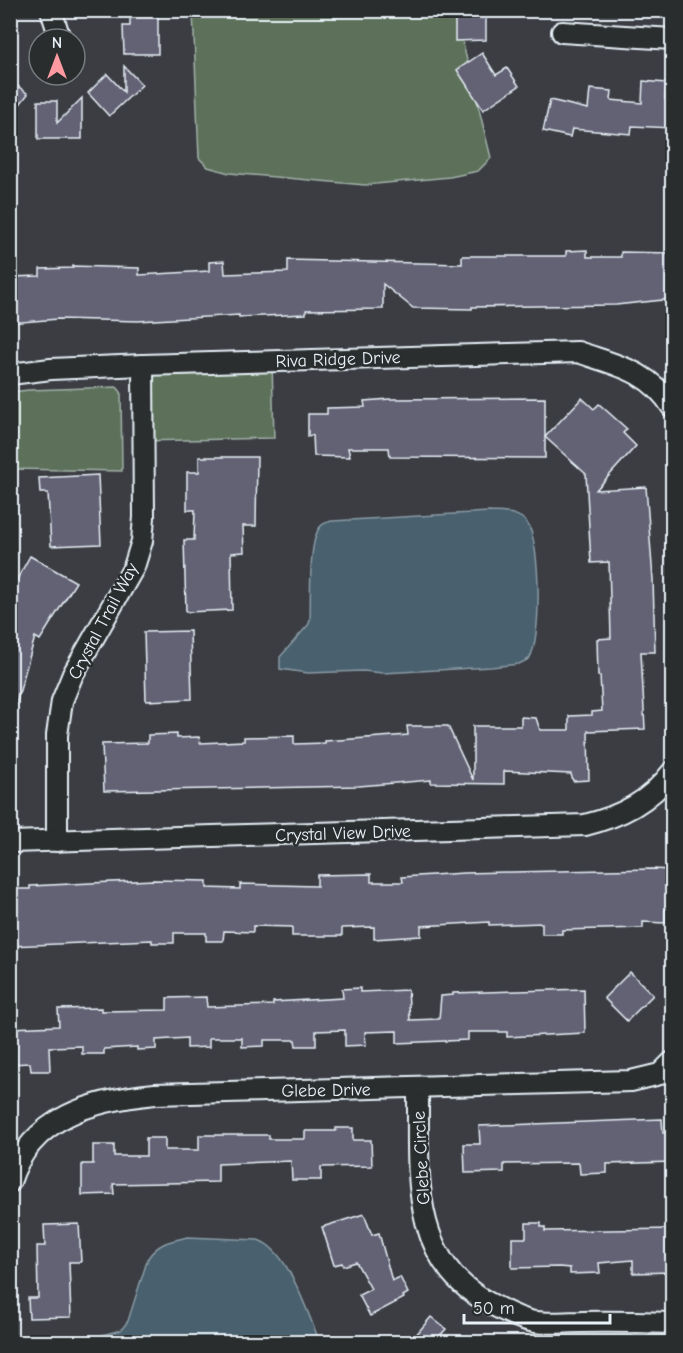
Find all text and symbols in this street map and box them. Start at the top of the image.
north arrow [27,27,87,87]
text: N [52,34,62,52]
street label: Riva Ridge Drive [275,347,401,372]
street label: Crystal Trail Way [64,559,143,683]
street label: Crystal View Drive [275,821,411,846]
street label: Glebe Drive [281,1079,371,1102]
street label: Glebe Circle [409,1111,434,1205]
scale bar [464,1287,610,1325]
text: 50 m [473,1298,515,1319]

